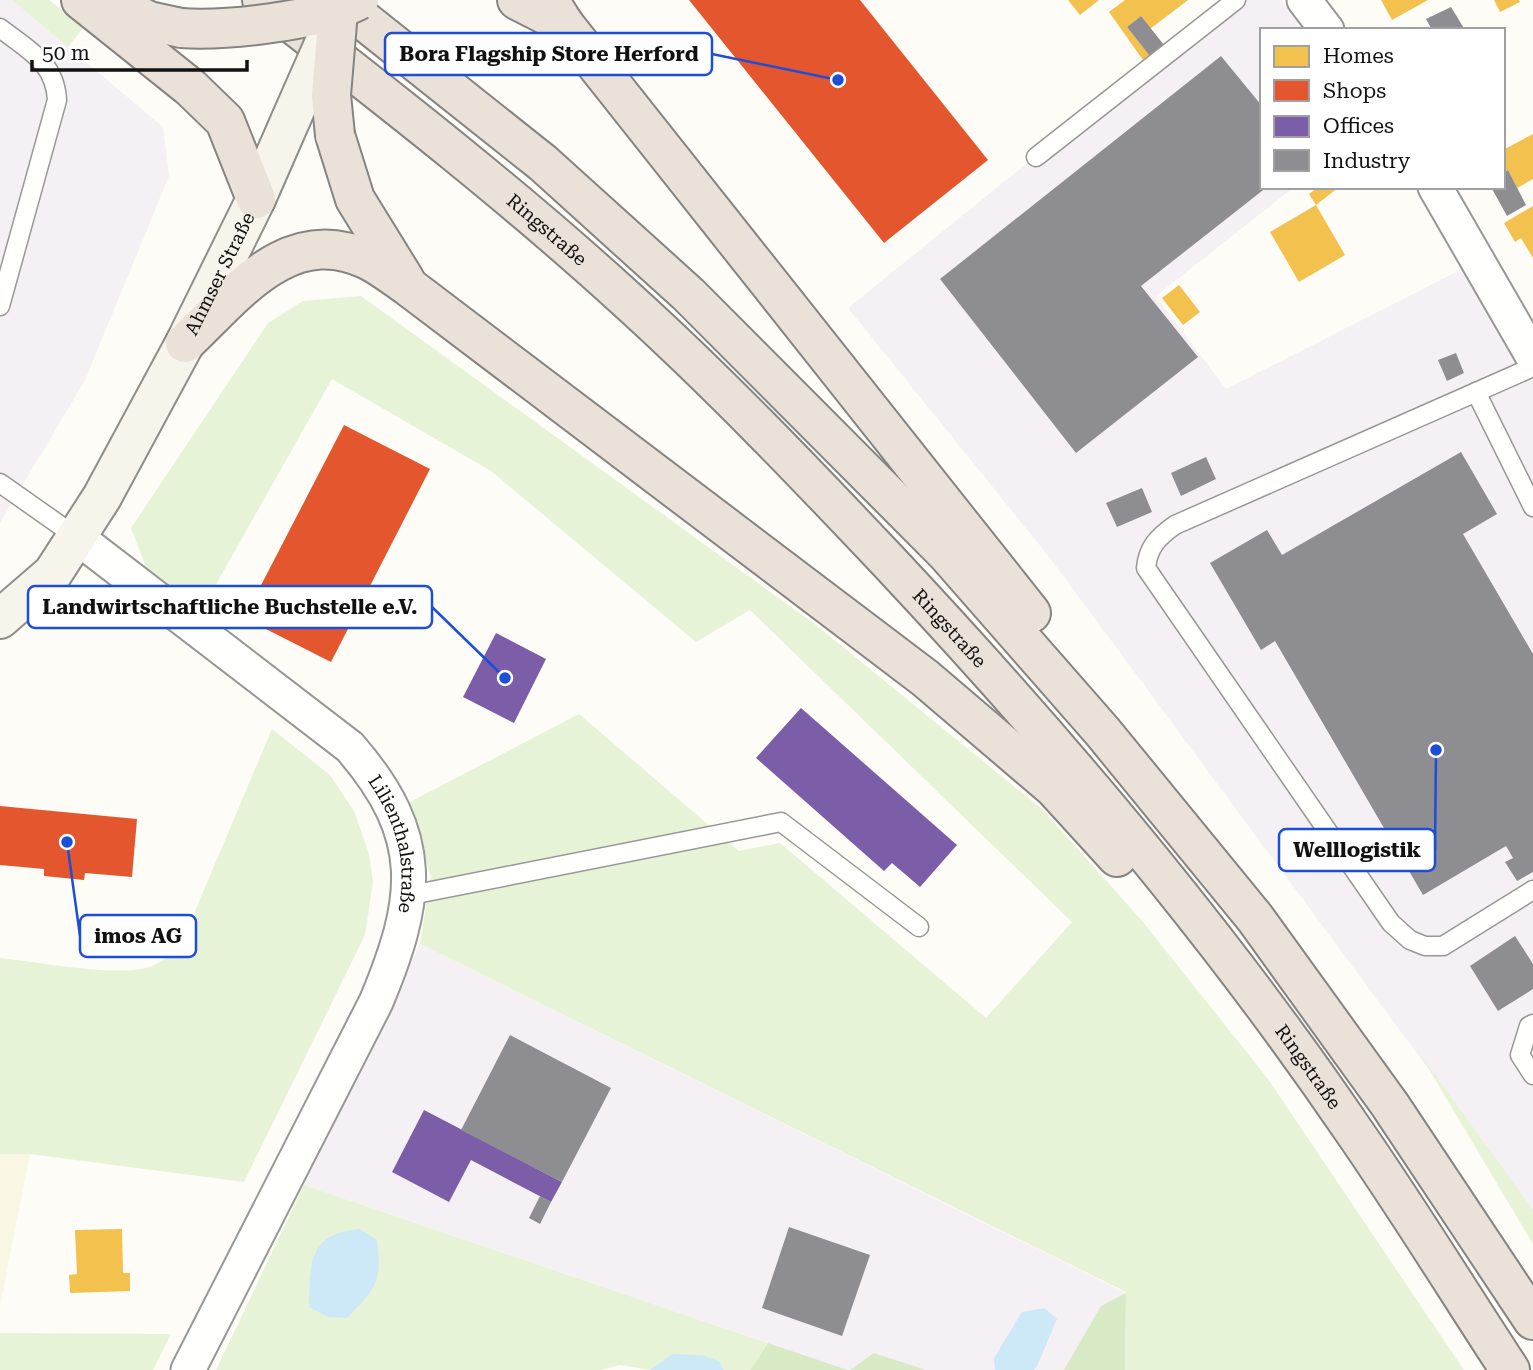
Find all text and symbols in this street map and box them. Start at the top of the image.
scale bar [32,28,247,72]
legend [1260,28,1505,189]
callout: Bora Flagship Store Herford [385,33,712,75]
text: 50 m [42,41,90,65]
text: Bora Flagship Store Herford [399,42,699,66]
text: Homes [1323,44,1394,68]
text: Shops [1323,79,1386,103]
text: Offices [1323,114,1394,138]
text: Industry [1323,149,1411,173]
street label: Ringstraße [502,189,592,270]
street label: Ahmser Straße [179,208,259,339]
street label: Ringstraße [908,584,992,672]
callout: Landwirtschaftliche Buchstelle e.V. [28,586,432,628]
text: Landwirtschaftliche Buchstelle e.V. [42,595,418,619]
street label: Lilienthalstraße [364,770,420,915]
callout: Welllogistik [1279,829,1435,871]
text: Welllogistik [1293,838,1421,862]
callout: imos AG [80,915,196,957]
text: imos AG [94,924,182,948]
street label: Ringstraße [1271,1020,1347,1113]

